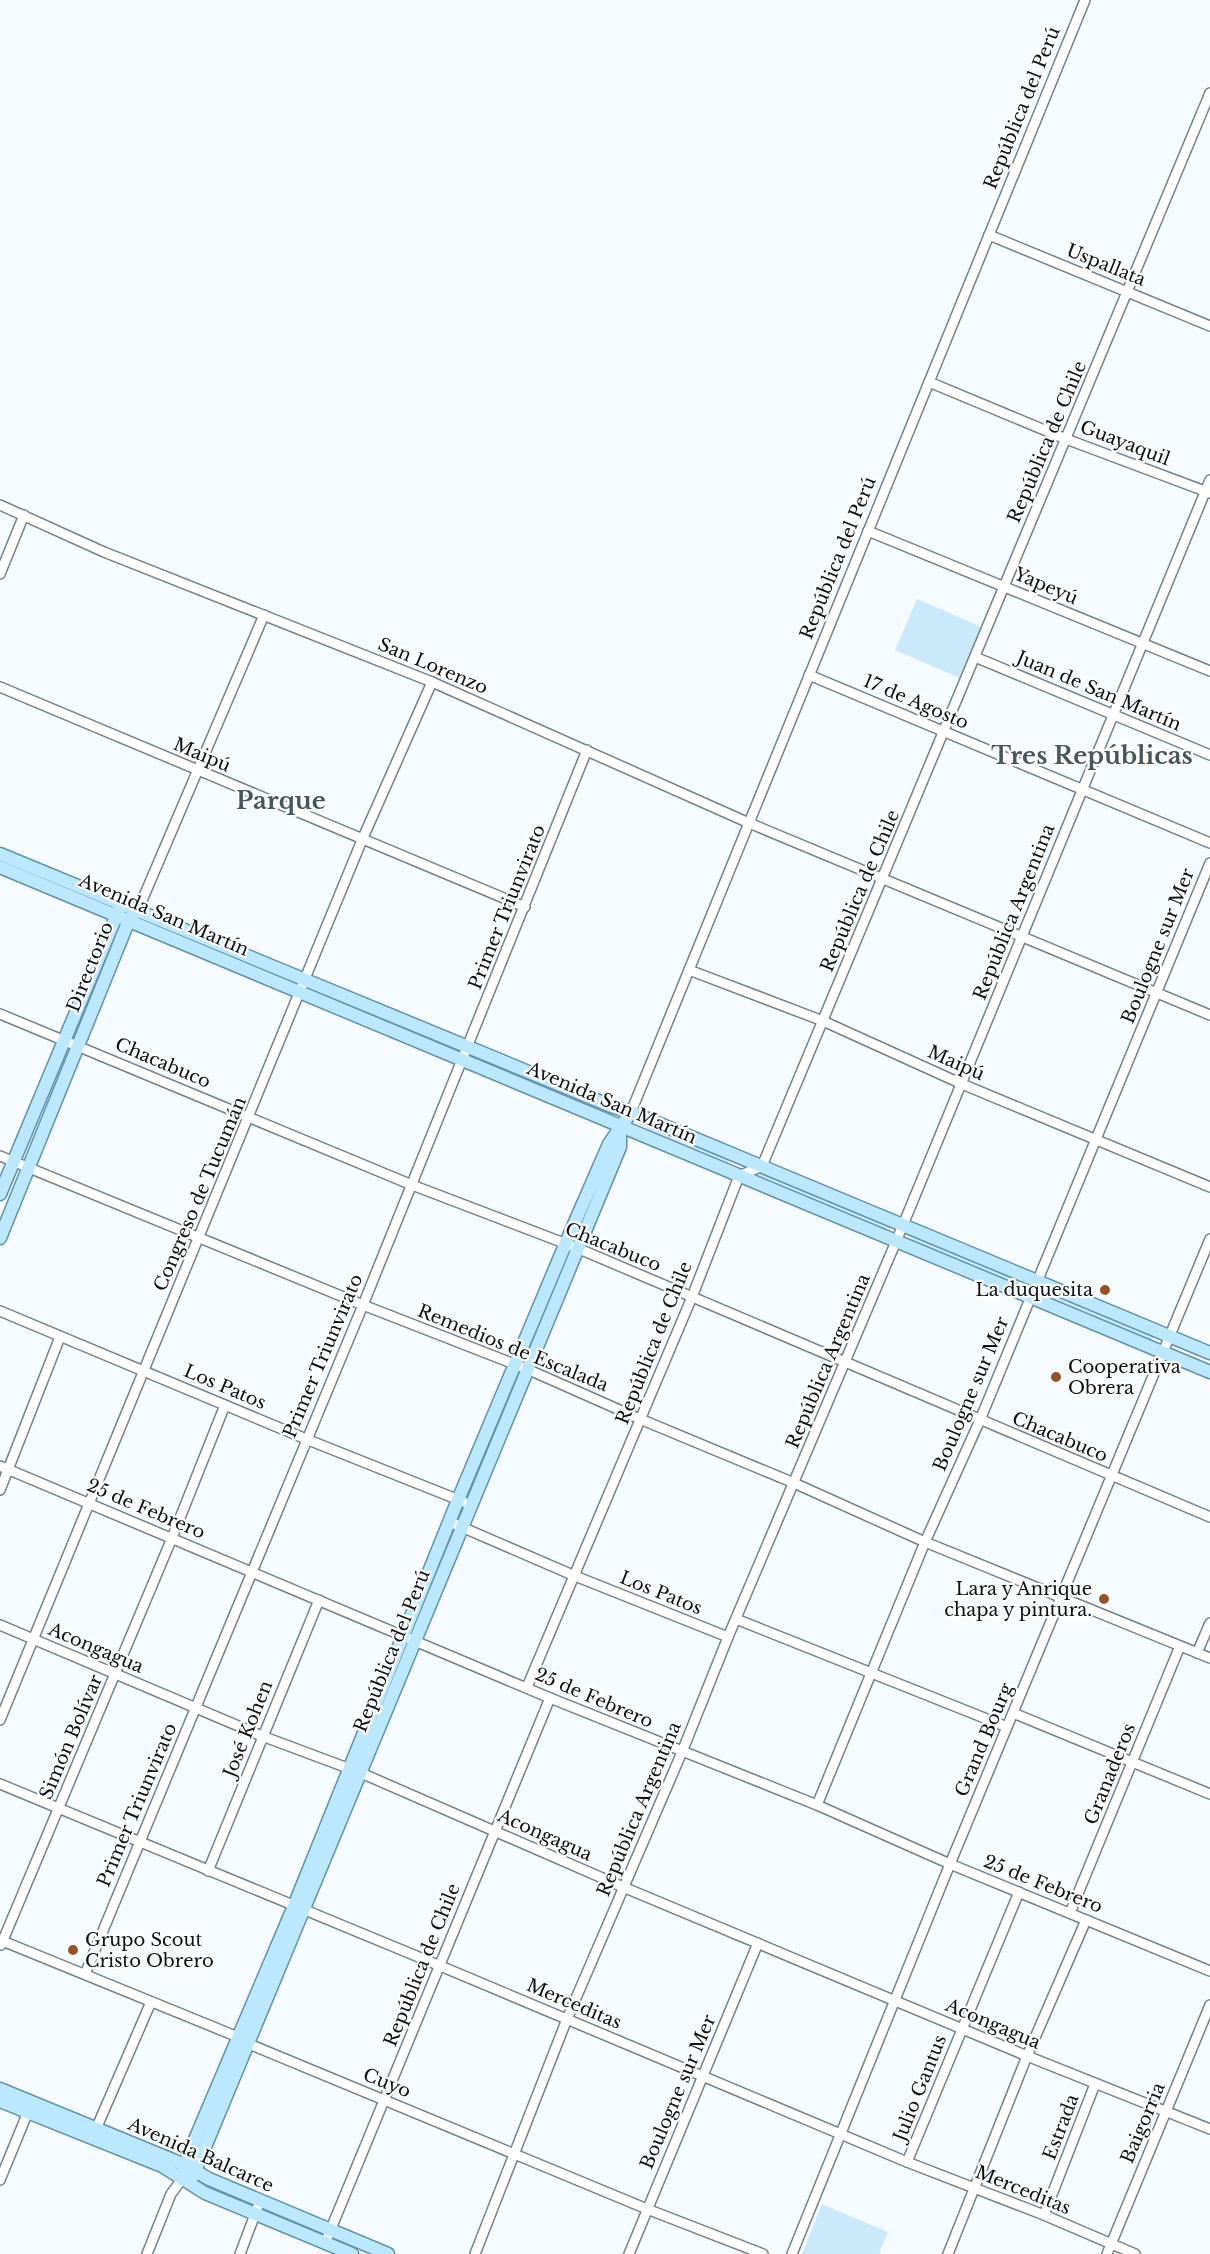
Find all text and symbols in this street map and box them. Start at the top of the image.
street label: República del Perú [979,24,1065,192]
street label: Uspallata [1063,239,1149,291]
street label: República de Chile [1003,358,1091,526]
street label: Guayaquil [1077,416,1173,470]
street label: República del Perú [795,474,881,642]
street label: Yapeyú [1010,562,1081,609]
street label: San Lorenzo [375,633,491,699]
street label: Juan de San Martín [1012,646,1185,736]
street label: 17 de Agosto [860,670,972,734]
street label: Maipú [170,733,234,777]
district label: Tres Repúblicas [991,741,1193,770]
district label: Parque [236,786,326,815]
street label: República de Chile [816,807,904,975]
street label: Primer Triunvirato [464,821,550,993]
street label: República Argentina [969,821,1059,1003]
street label: Boulogne sur Mer [1117,865,1199,1027]
street label: Avenida San Martín [75,869,252,961]
street label: Directorio [62,919,118,1015]
street label: Chacabuco [112,1033,214,1093]
street label: Maipú [924,1041,988,1085]
street label: Avenida San Martín [523,1057,700,1149]
street label: Congreso de Tucumán [149,1093,251,1295]
street label: Chacabuco [562,1218,664,1276]
street label: República de Chile [611,1258,697,1428]
street label: República Argentina [781,1270,875,1452]
street label: Primer Triunvirato [279,1271,367,1441]
place label: La duquesita [976,1279,1093,1301]
marker: La duquesita [1098,1283,1112,1297]
street label: Remedios de Escalada [414,1300,612,1396]
street label: Boulogne sur Mer [929,1313,1014,1474]
place label: Cooperativa Obrera [1068,1356,1181,1399]
street label: Los Patos [181,1360,269,1414]
marker: Cooperativa Obrera [1049,1370,1063,1384]
street label: Chacabuco [1009,1407,1111,1467]
street label: 25 de Febrero [84,1474,208,1544]
street label: Los Patos [617,1566,705,1620]
street label: República del Perú [349,1567,435,1735]
place label: Lara y Anrique chapa y pintura. [944,1578,1092,1621]
marker: Lara y Anrique chapa y pintura. [1097,1592,1111,1606]
street label: Acongagua [44,1618,147,1678]
street label: 25 de Febrero [532,1663,656,1733]
street label: Simón Bolívar [35,1671,107,1803]
street label: José Kohen [218,1677,277,1782]
street label: Grand Bourg [950,1680,1018,1800]
street label: República Argentina [592,1718,686,1900]
street label: Primer Triunvirato [93,1720,181,1890]
street label: Granaderos [1080,1720,1140,1828]
street label: Acongagua [493,1804,596,1866]
street label: 25 de Febrero [980,1850,1106,1918]
street label: República de Chile [379,1880,465,2050]
place label: Grupo Scout Cristo Obrero [85,1929,214,1972]
marker: Grupo Scout Cristo Obrero [66,1943,80,1957]
street label: Merceditas [523,1974,625,2034]
street label: Acongagua [941,1994,1044,2054]
street label: Boulogne sur Mer [636,2011,721,2172]
street label: Julio Gantus [888,2032,951,2146]
street label: Cuyo [360,2064,414,2102]
street label: Baigorria [1116,2079,1170,2167]
street label: Estrada [1038,2091,1084,2163]
street label: Avenida Balcarce [124,2113,277,2197]
street label: Merceditas [972,2161,1074,2219]

